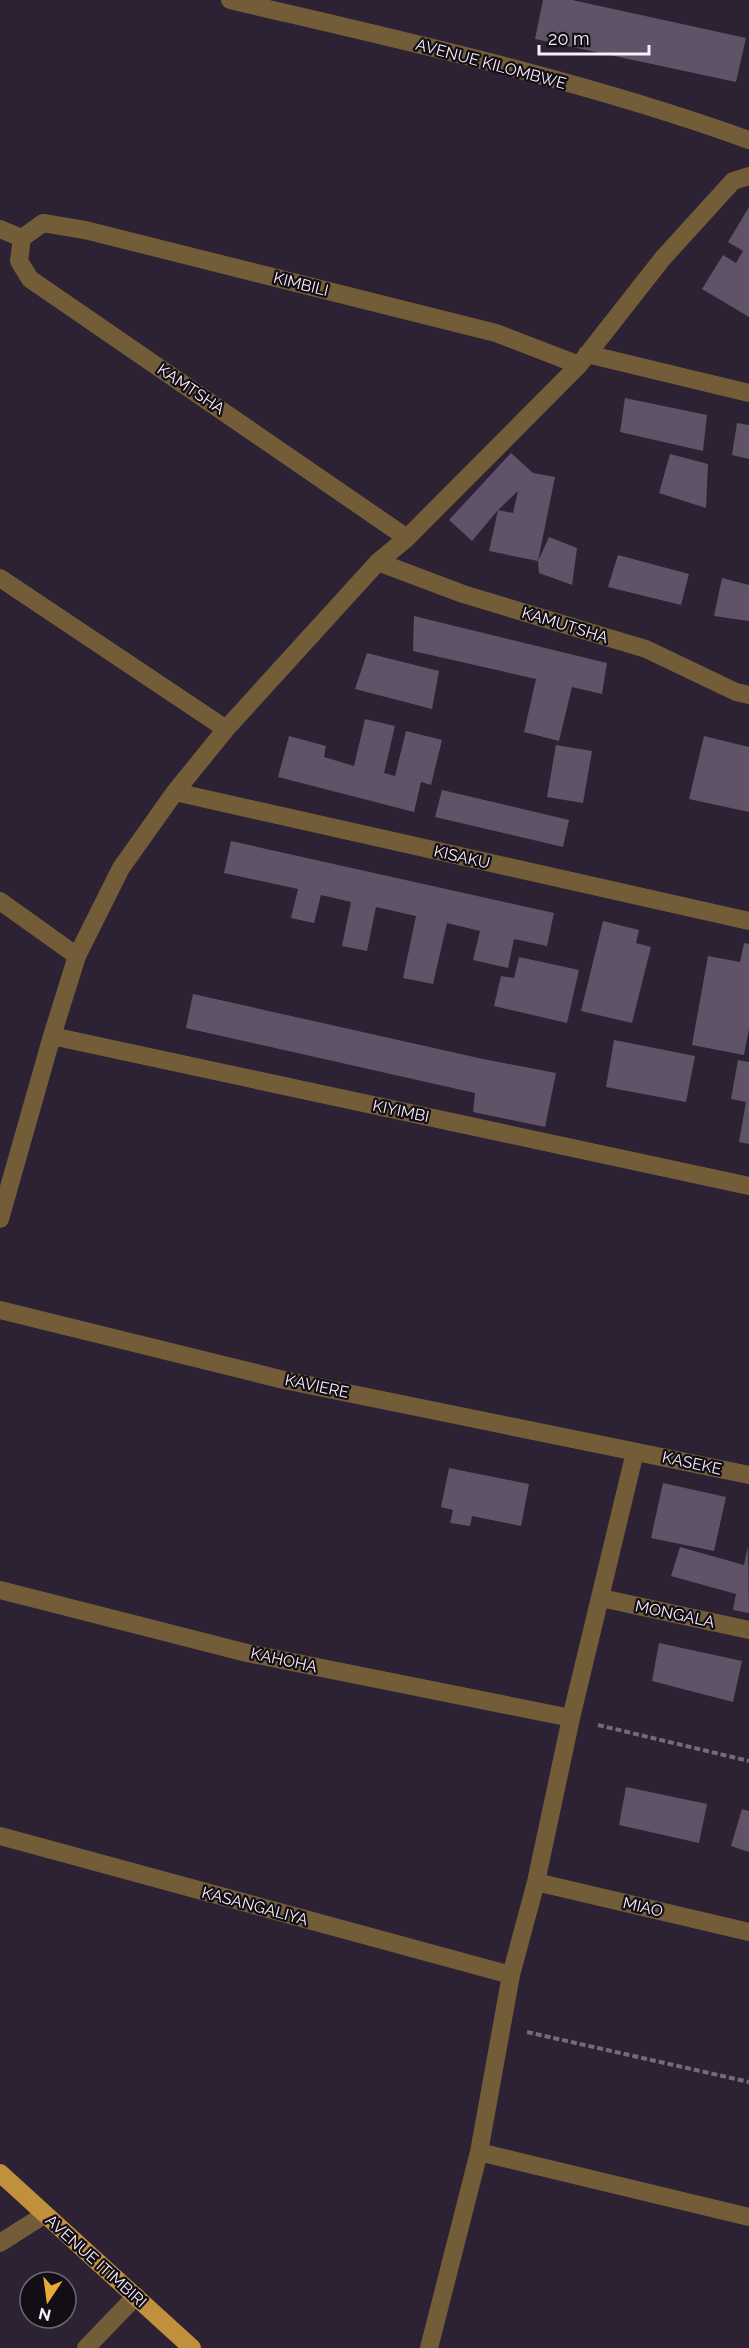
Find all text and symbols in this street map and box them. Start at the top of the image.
scale bar [539,18,648,56]
text: 20 m [548,28,590,49]
street label: AVENUE KILOMBWE [414,35,568,93]
street label: KIMBILI [271,268,331,300]
street label: KAMTSHA [154,360,228,419]
street label: KAMUTSHA [520,603,611,647]
street label: KISAKU [432,841,492,873]
street label: KIYIMBI [371,1096,431,1126]
street label: KAVIERE [283,1370,351,1402]
street label: KASEKE [660,1447,724,1479]
street label: MONGALA [633,1596,717,1632]
street label: KAHOHA [249,1644,319,1676]
street label: KASANGALIYA [200,1883,310,1929]
street label: MIAO [621,1893,665,1921]
street label: AVENUE ITIMBIRI [42,2211,150,2311]
north arrow [18,2270,78,2330]
text: N [37,2303,53,2325]

